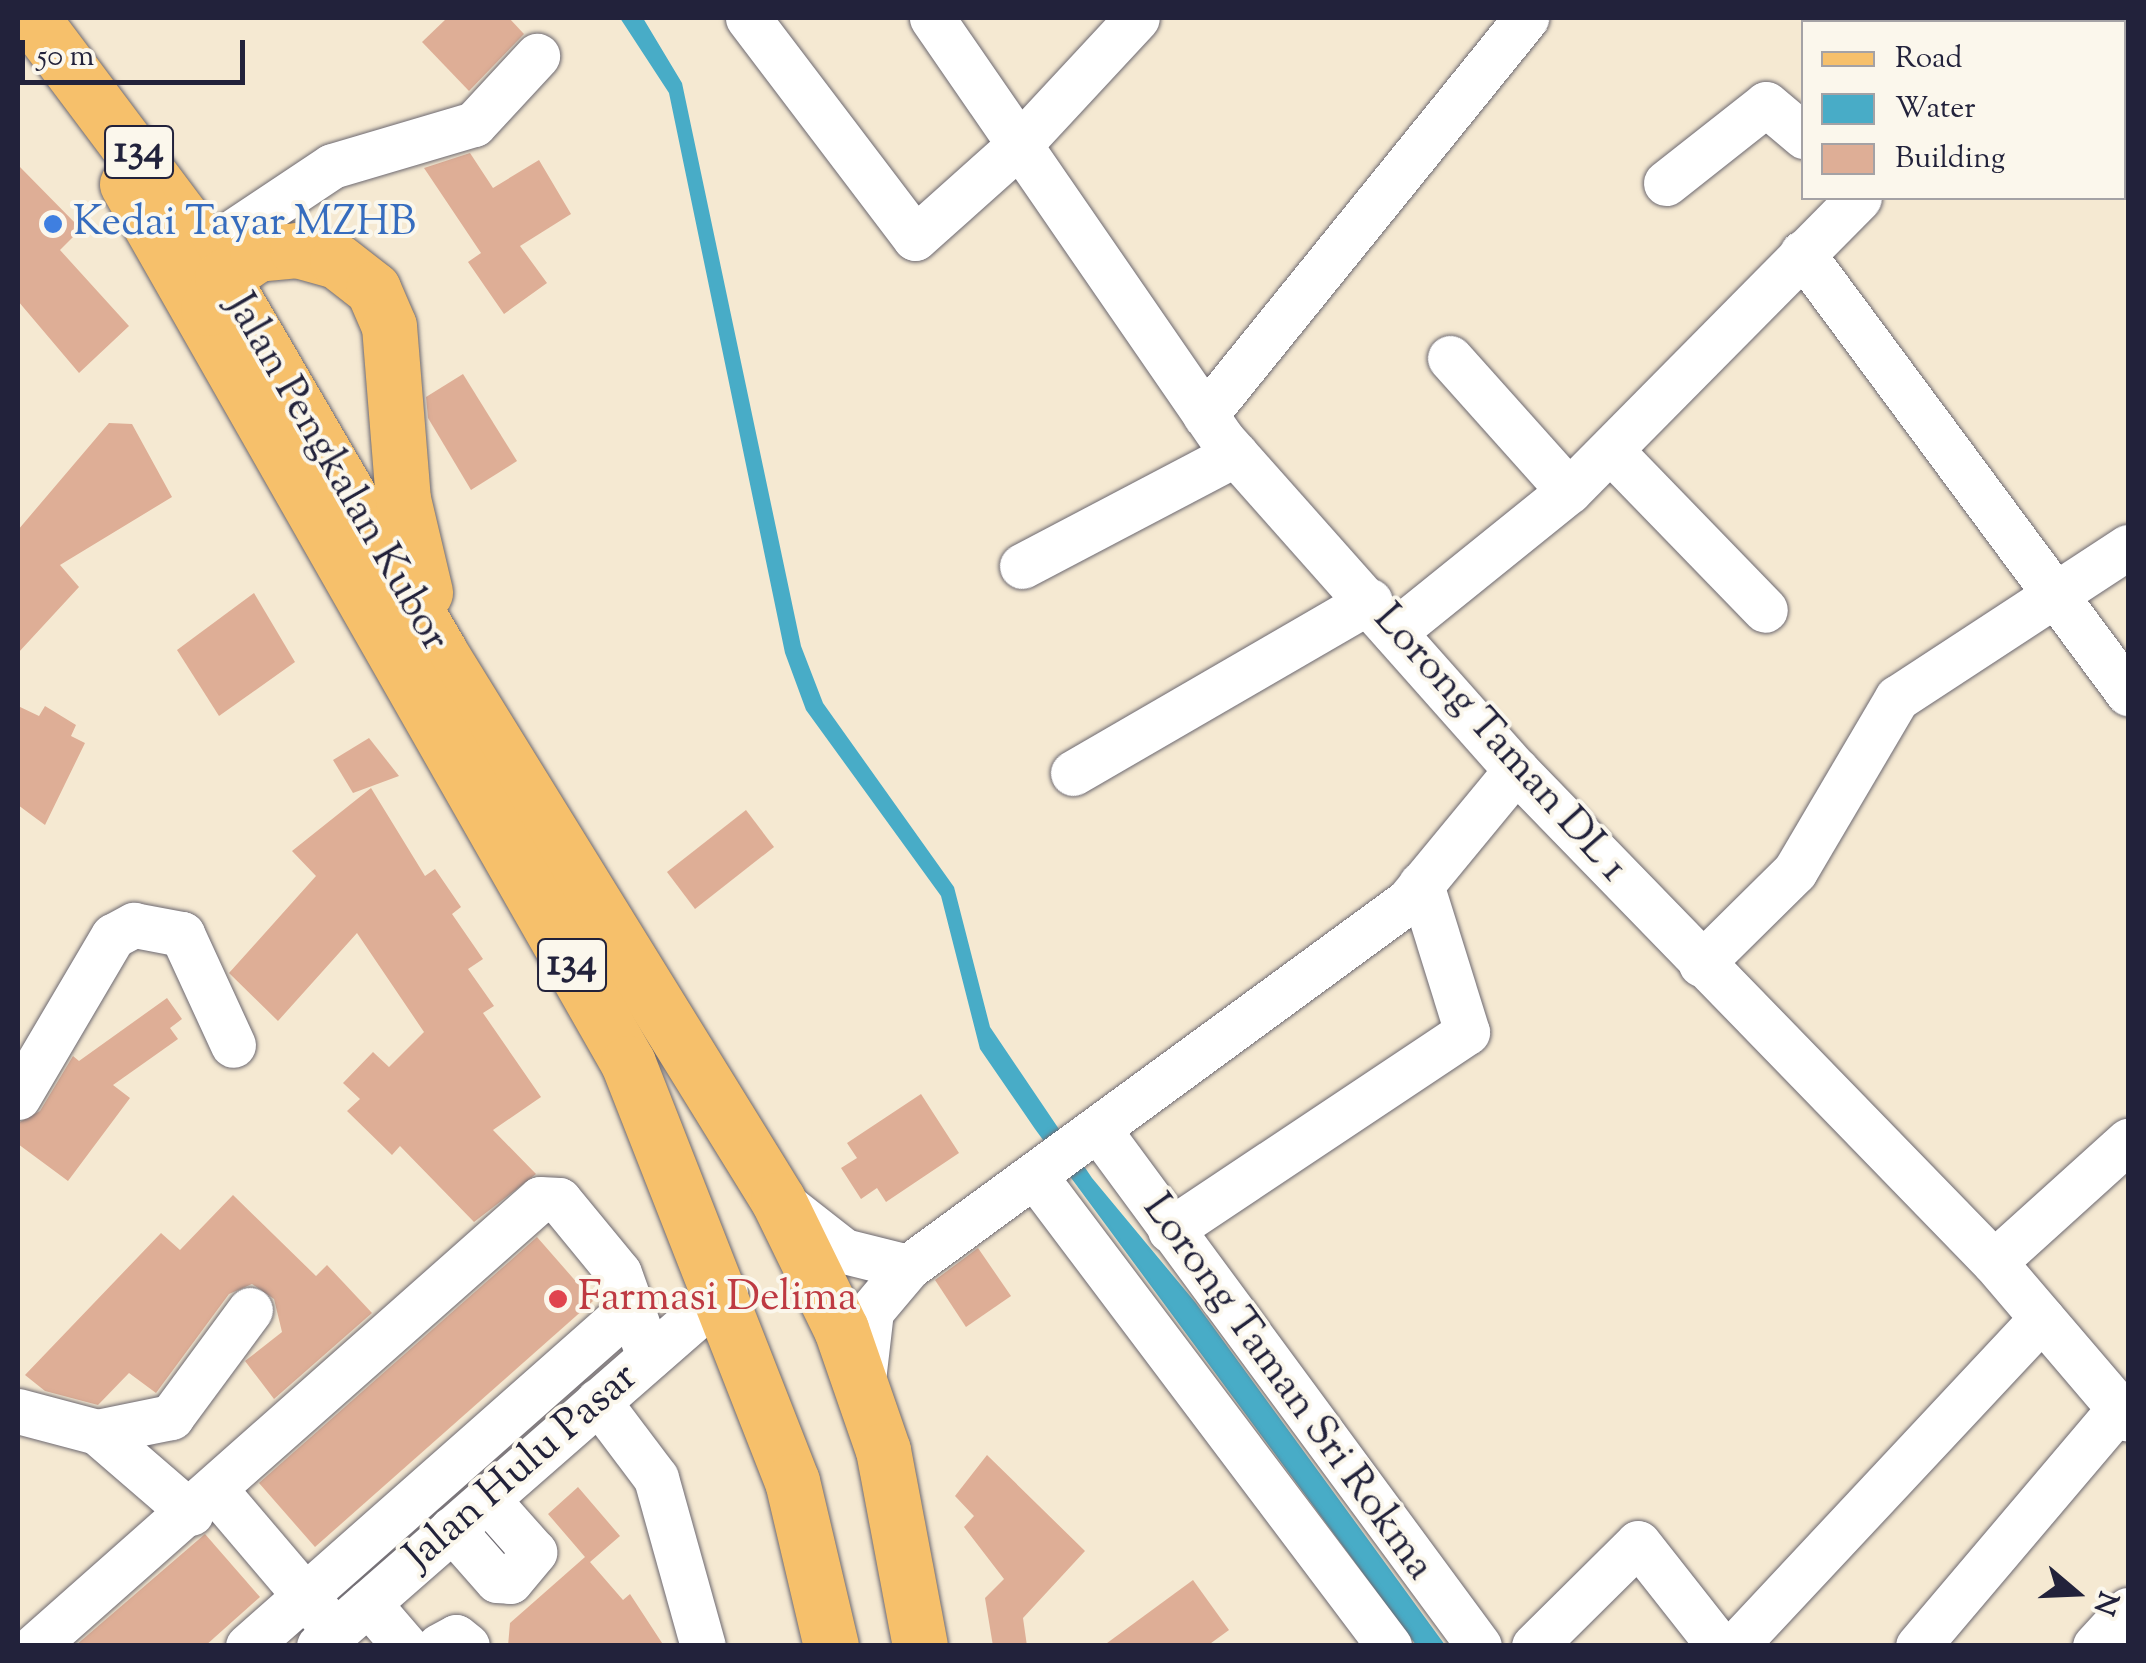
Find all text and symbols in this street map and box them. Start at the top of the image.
scale bar [25,20,250,82]
legend [1801,20,2126,200]
text: 50 m [37,36,94,79]
text: Road [1895,38,1962,81]
text: Water [1895,88,1976,131]
road number: 134 [104,117,174,187]
text: Building [1895,138,2005,181]
place label: Kedai Tayar MZHB [73,199,416,249]
marker: Kedai Tayar MZHB [42,213,64,235]
street label: Jalan Pengkalan Kubor [213,285,459,661]
street label: Lorong Taman DL 1 [1361,595,1637,893]
road number: 134 [537,930,607,1000]
street label: Lorong Taman Sri Rokma [1130,1185,1444,1591]
place label: Farmasi Delima [578,1274,857,1324]
marker: Farmasi Delima [547,1288,569,1310]
street label: Jalan Hulu Pasar [395,1353,649,1583]
north arrow [2026,1543,2126,1643]
text: N [2082,1586,2127,1620]

